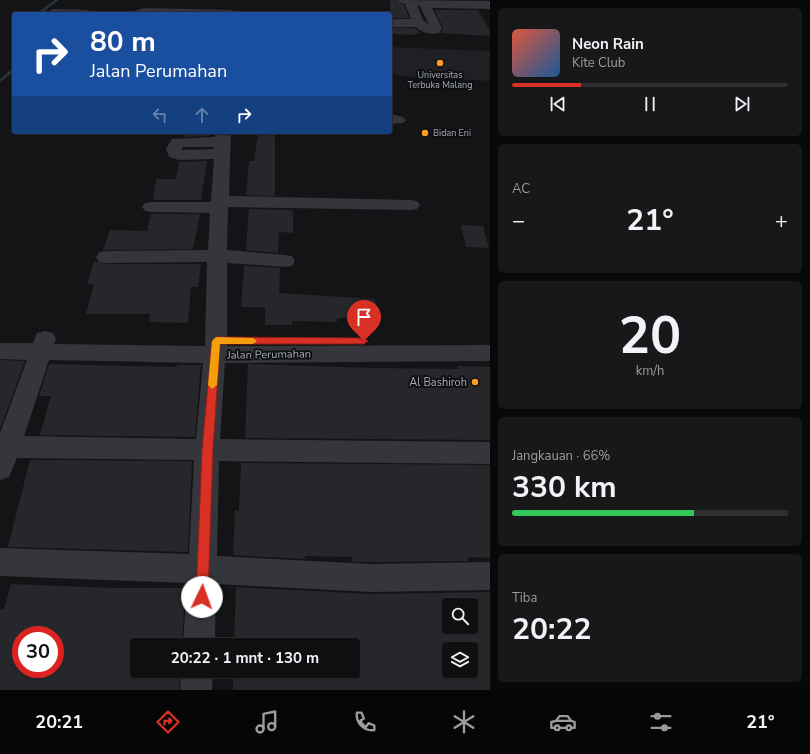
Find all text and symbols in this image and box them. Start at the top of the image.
text: 80 m [90,23,156,61]
icon: right [24,28,76,80]
text: Neon Rain [572,34,644,54]
text: Kite Club [572,54,625,72]
marker: Universitas Terbuka Malang [435,58,445,68]
text: Jalan Perumahan [90,59,227,83]
place label: Universitas Terbuka Malang [408,69,472,91]
icon: previous [547,93,569,115]
icon: pause [639,93,661,115]
icon: next [731,93,753,115]
icon: left [149,104,171,126]
icon: ahead [191,104,213,126]
icon: right [233,104,255,126]
place label: Bidan Eni [433,127,471,139]
marker: Bidan Eni [420,128,430,138]
text: AC [512,180,530,198]
text: 21° [626,200,674,241]
text: − [512,206,525,236]
text: + [775,206,788,236]
pin [347,300,381,341]
text: 20 [619,300,681,371]
icon: arrive [353,306,375,328]
street label: Jalan Perumahan [226,346,311,363]
text: km/h [636,362,664,380]
place label: Al Bashiroh [409,375,467,390]
marker: Al Bashiroh [470,377,480,387]
text: Jangkauan · 66% [512,447,610,465]
text: 330 km [512,467,617,508]
position arrow [181,576,223,618]
text: Tiba [512,589,537,607]
map controls [442,598,478,678]
button: search [442,598,478,634]
text: 20:22 [512,609,591,650]
speed limit sign: 30 [12,626,64,678]
button: layers [442,642,478,678]
text: 20:22 · 1 mnt · 130 m [171,648,319,668]
icon: directions [154,708,182,736]
icon: music [253,708,281,736]
icon: phone [351,708,379,736]
icon: climate [450,708,478,736]
icon: car [549,708,577,736]
icon: filters [647,708,675,736]
text: 20:21 [35,710,83,734]
text: 21° [746,710,775,734]

